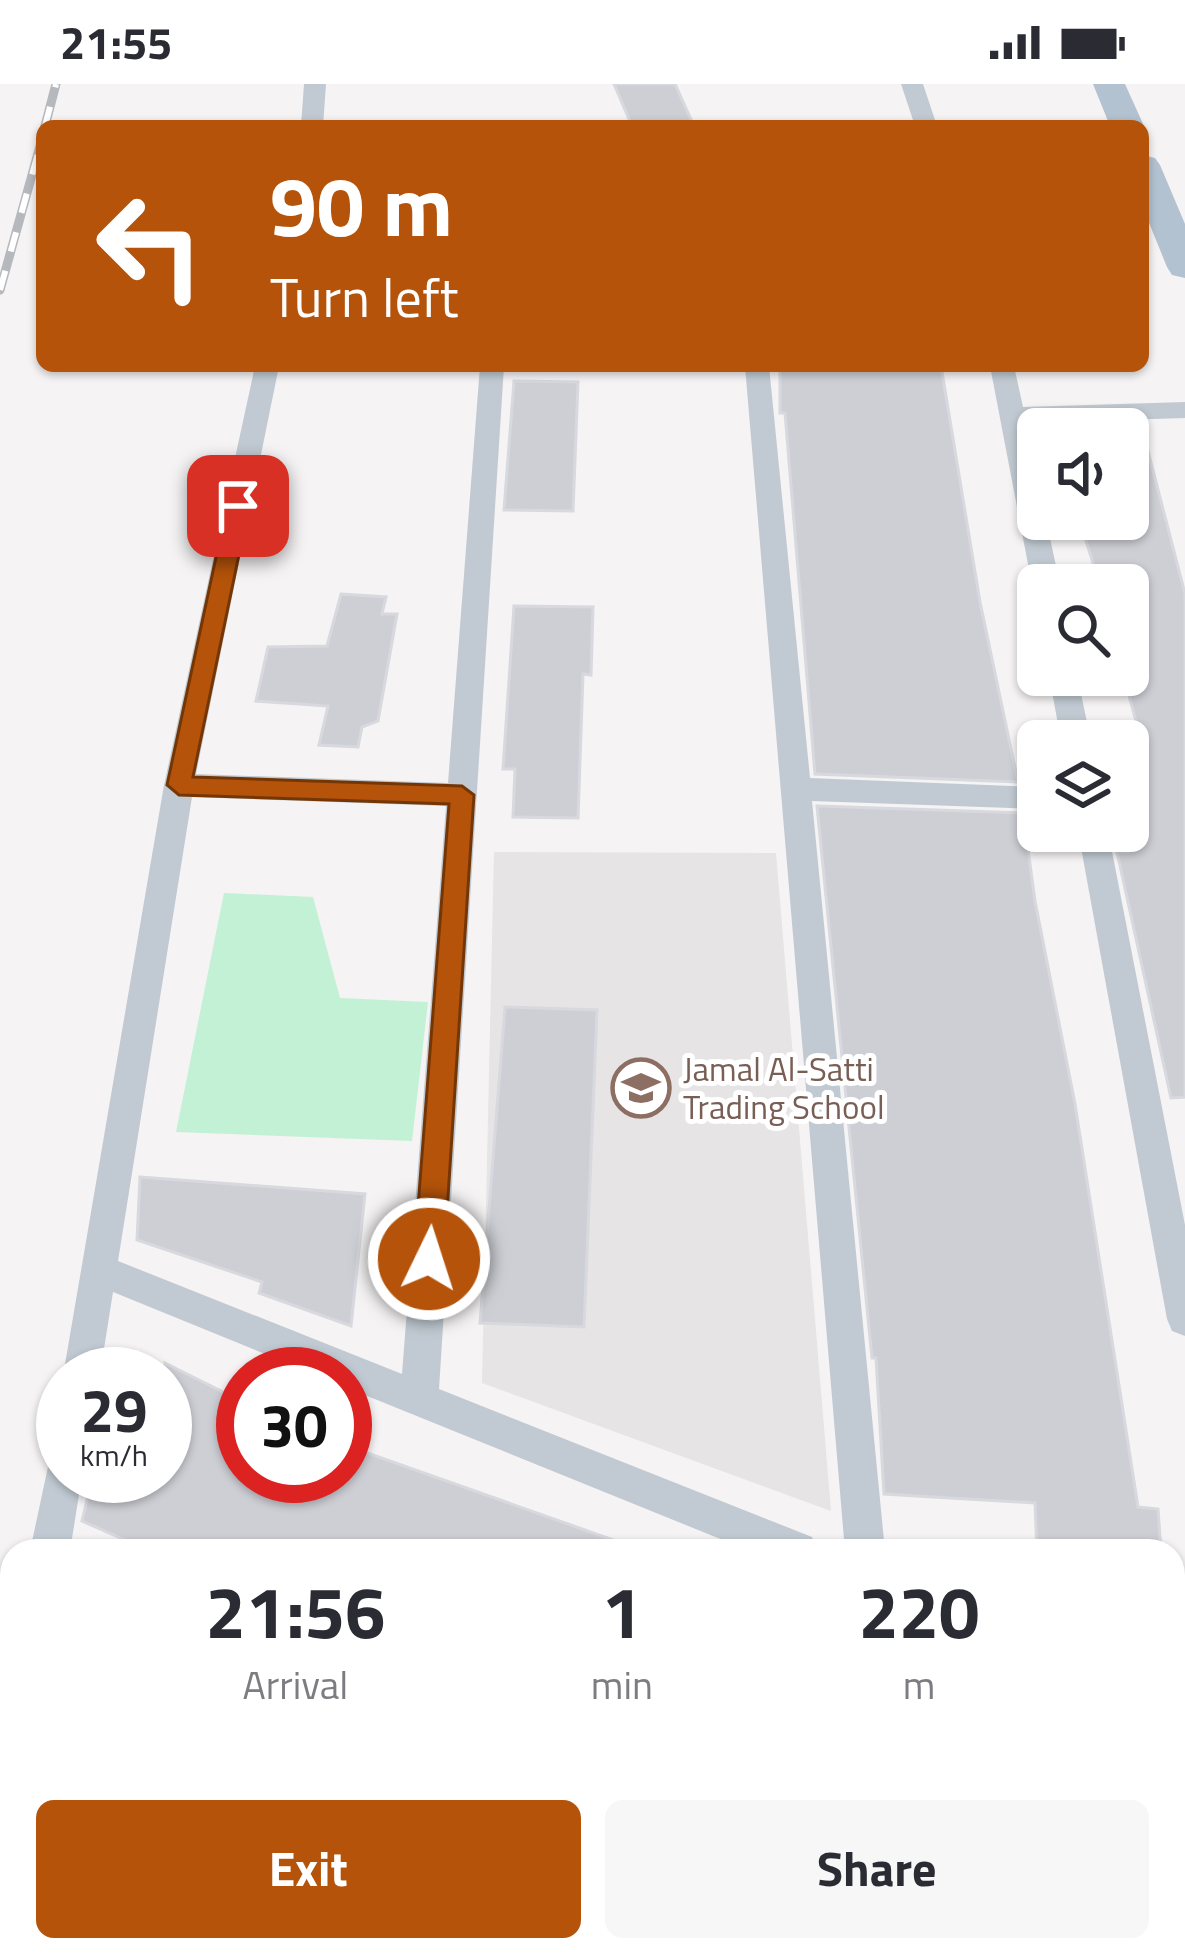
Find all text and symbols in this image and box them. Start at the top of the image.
text: 21:55 [60,8,172,76]
text: 90 m [270,141,453,269]
icon: left [72,168,228,324]
text: Turn left [270,256,459,338]
map controls [1017,408,1149,852]
button: sound [1017,408,1149,540]
pin [187,455,289,557]
icon: arrive [205,473,271,539]
button: search [1017,564,1149,696]
button: layers [1017,720,1149,852]
place label: Jamal Al-Satti Trading School [683,1044,885,1132]
school or university icon: Jamal Al-Satti Trading School [610,1057,672,1119]
position arrow [366,1196,492,1322]
speed limit sign: 30 [216,1347,372,1503]
text: 29 [80,1364,148,1455]
text: km/h [80,1432,148,1478]
text: 21:56 [206,1556,385,1666]
text: 1 [602,1556,642,1666]
text: 220 [858,1556,979,1666]
text: Arrival [243,1655,348,1714]
text: min [591,1655,653,1714]
text: m [903,1655,935,1714]
button: Exit [36,1800,581,1938]
button: Share [605,1800,1149,1938]

